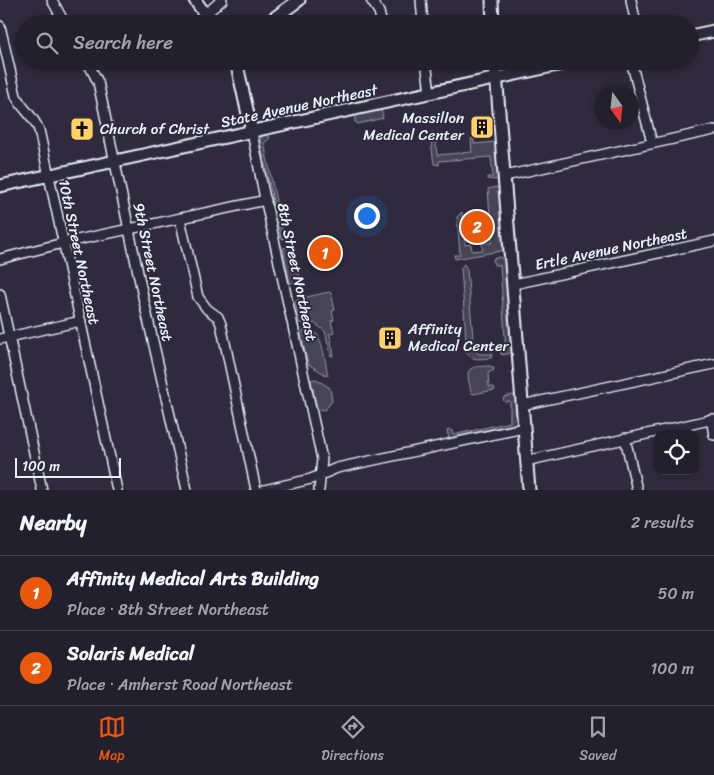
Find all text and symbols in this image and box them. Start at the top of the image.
search box [15,15,699,70]
text: Search here [73,26,173,59]
icon: search [33,29,61,57]
street label: State Avenue Northeast [218,77,381,135]
north arrow [594,85,639,130]
place label: Massillon Medical Center [363,105,465,148]
building icon: Massillon Medical Center [469,114,495,140]
church icon: Church of Christ [69,116,95,142]
place label: Church of Christ [100,116,210,142]
street label: 10th Street Northeast [51,177,107,328]
street label: 9th Street Northeast [126,200,181,344]
street label: 8th Street Northeast [270,200,324,344]
your location [354,203,380,229]
pin: 2 [461,208,493,246]
street label: Ertle Avenue Northeast [532,220,690,278]
pin: 1 [309,234,341,272]
place label: Affinity Medical Center [407,316,510,359]
building icon: Affinity Medical Center [377,325,403,351]
map controls [654,430,699,475]
button: locate [654,430,699,475]
text: 100 m [22,454,60,479]
scale bar [15,455,121,478]
text: Nearby [20,504,86,542]
text: 2 results [631,508,694,537]
text: Affinity Medical Arts Building [67,562,319,595]
text: 1 [33,579,39,608]
text: 50 m [658,579,694,608]
text: Place · 8th Street Northeast [67,595,269,624]
text: Solaris Medical [67,637,194,670]
text: 2 [31,654,41,683]
text: 100 m [650,654,694,683]
text: Place · Amherst Road Northeast [67,670,293,699]
tab: Map [98,713,126,768]
tab: Directions [321,713,384,768]
tab: Saved [579,713,616,768]

